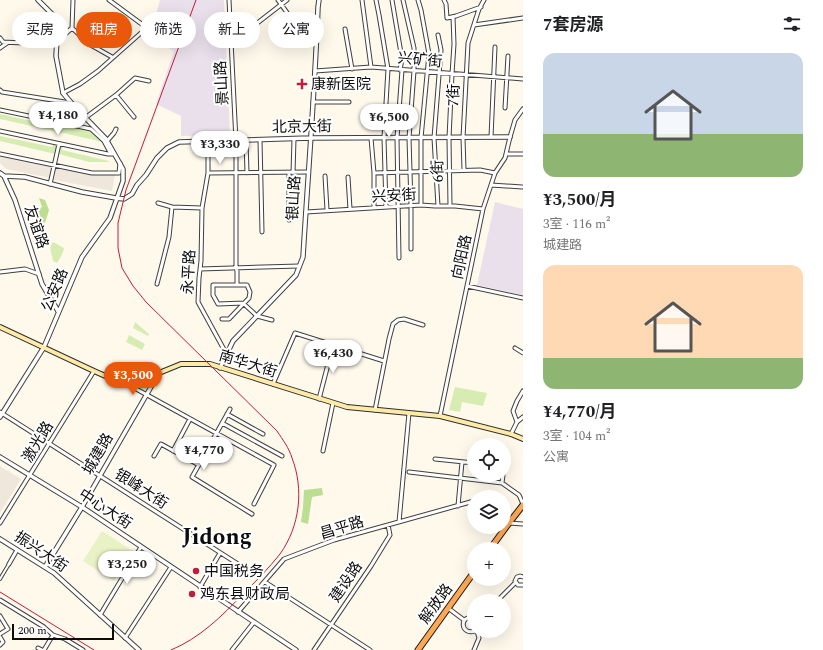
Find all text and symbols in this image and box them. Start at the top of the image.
chip: 买房 [12,12,68,48]
chip: 租房 [76,12,132,48]
chip: 筛选 [140,12,196,48]
chip: 新上 [204,12,260,48]
chip: 公寓 [268,12,324,48]
text: 7套房源 [543,12,604,38]
icon: filters [781,13,803,35]
street label: 兴矿街 [397,47,443,73]
street label: 景山路 [209,60,235,106]
place label: 康新医院 [311,73,371,96]
marker: 康新医院 [296,78,308,90]
icon: home [637,79,709,151]
street label: 7街 [442,83,466,107]
pin: ¥4,180 [25,102,91,136]
pin: ¥6,500 [356,104,422,138]
text: ¥4,180 [38,105,78,125]
text: ¥6,500 [369,107,409,127]
street label: 北京大街 [272,115,332,139]
pin: ¥3,330 [187,131,253,165]
text: ¥3,330 [200,134,240,154]
street label: 6街 [426,160,450,182]
street label: 银山路 [281,175,307,221]
street label: 兴安街 [371,183,417,209]
text: ¥3,500/月 [543,187,617,213]
street label: 友谊路 [18,202,54,252]
text: 3室 · 116 m² [543,214,610,234]
street label: 向阳路 [446,233,478,281]
text: 城建路 [543,235,582,255]
street label: 永平路 [176,249,202,295]
street label: 公安路 [36,265,74,315]
icon: home [637,291,709,363]
pin: ¥6,430 [300,340,366,374]
text: ¥6,430 [313,343,353,363]
street label: 南华大街 [216,344,280,384]
pin: ¥3,500 [100,362,166,396]
text: ¥3,500 [113,365,153,385]
text: ¥4,770/月 [543,399,617,425]
street label: 激光路 [17,417,59,467]
text: 3室 · 104 m² [543,426,610,446]
street label: 城建路 [77,429,119,479]
pin: ¥4,770 [171,437,237,471]
map controls [467,438,511,638]
button: locate [467,438,511,482]
text: ¥4,770 [184,440,224,460]
text: 公寓 [543,447,569,467]
street label: 银峰大街 [110,463,172,515]
street label: 中心大街 [74,483,136,535]
button: layers [467,490,511,534]
street label: 昌平路 [317,510,367,546]
district label: Jidong [182,520,252,555]
street label: 振兴大街 [10,526,72,578]
button: + [467,542,511,586]
pin: ¥3,250 [94,551,160,585]
text: ¥3,250 [107,554,147,574]
street label: 建设路 [324,557,368,607]
place label: 中国税务 [204,560,264,583]
marker: 中国税务 [191,566,201,576]
street label: 解放路 [413,579,459,629]
place label: 鸡东县财政局 [200,583,290,606]
marker: 鸡东县财政局 [187,589,197,599]
button: − [467,594,511,638]
scale bar [12,622,114,641]
text: 200 m [18,622,47,639]

